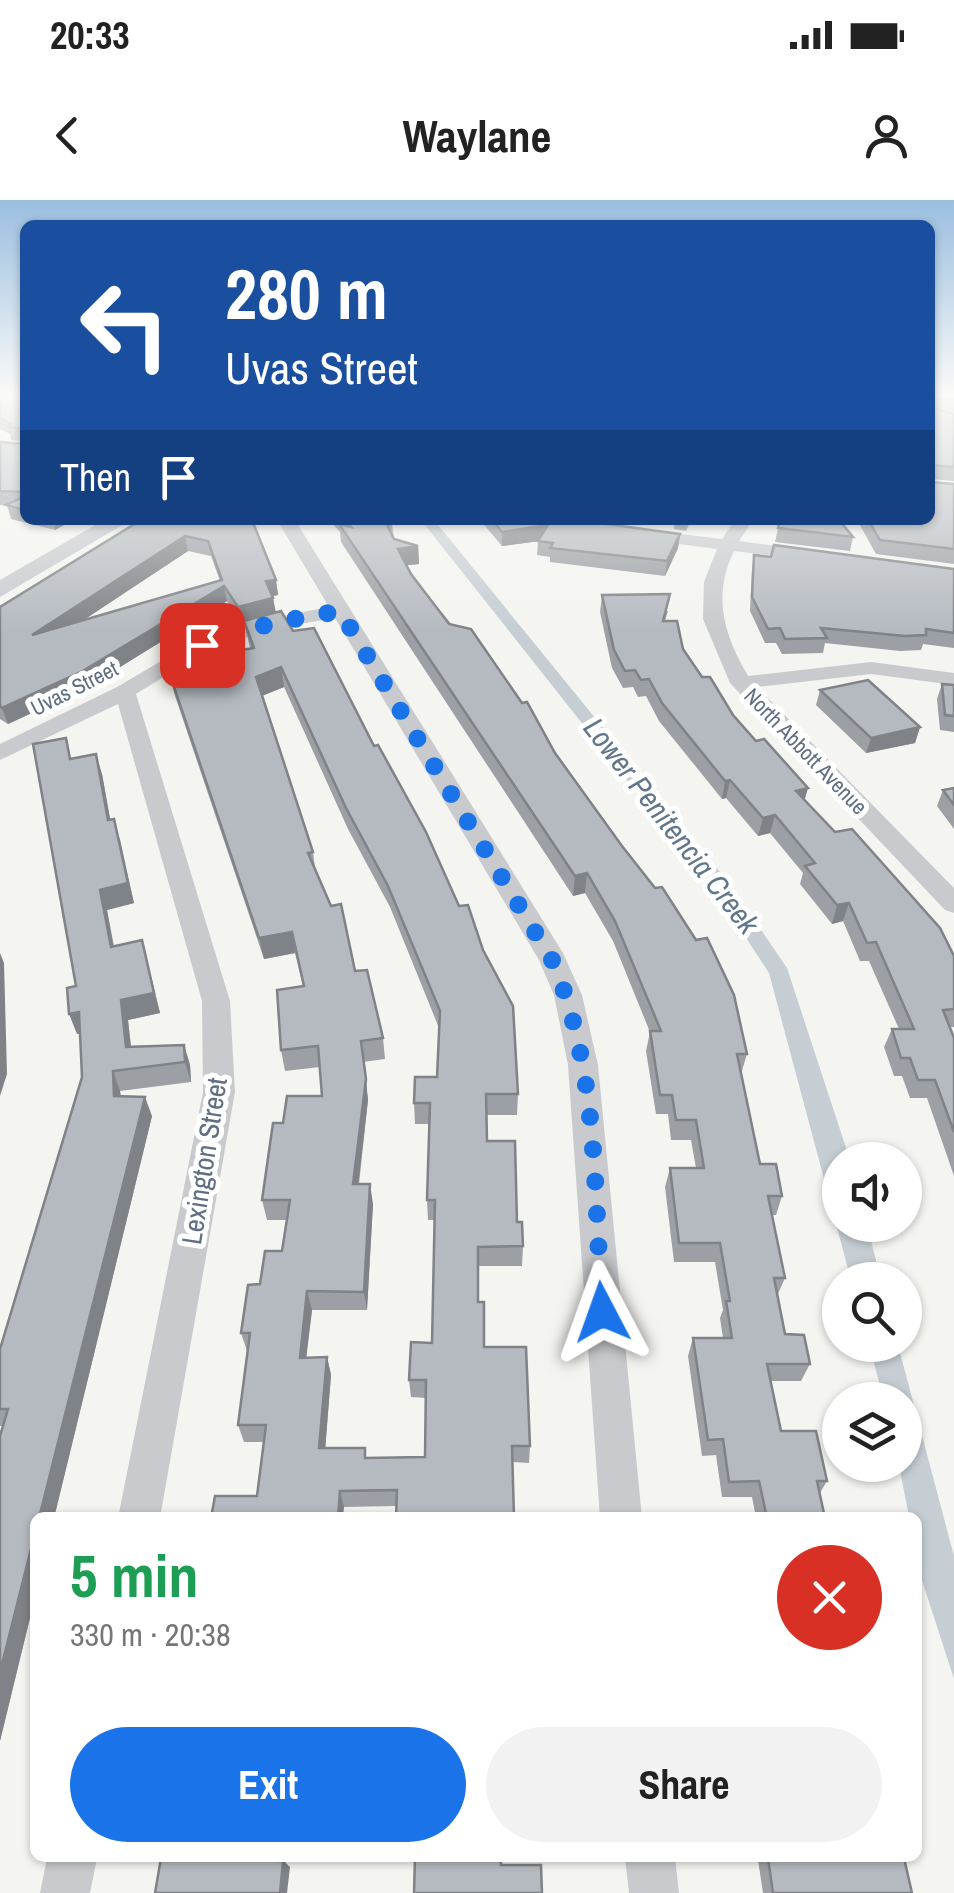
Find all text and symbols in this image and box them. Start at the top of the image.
text: 20:33 [50,10,130,61]
text: Waylane [403,105,551,166]
icon: back [40,108,95,163]
icon: person [859,108,914,163]
text: 280 m [225,247,388,341]
icon: left [60,260,190,390]
text: Uvas Street [225,337,418,398]
icon: arrive [151,450,206,505]
text: Then [60,452,131,503]
pin [160,603,245,688]
icon: arrive [175,618,230,673]
street label: Uvas Street [25,653,123,723]
street label: North Abbott Avenue [738,681,874,821]
water label: Lower Penitencia Creek [575,709,770,943]
street label: Lexington Street [172,1075,236,1247]
map controls [822,1142,922,1482]
button: sound [822,1142,922,1242]
position arrow [550,1260,654,1364]
button: search [822,1262,922,1362]
button: layers [822,1382,922,1482]
text: 5 min [70,1535,199,1616]
button: close [777,1545,882,1650]
text: 330 m · 20:38 [70,1613,230,1656]
button: Exit [70,1727,466,1842]
button: Share [486,1727,882,1842]

